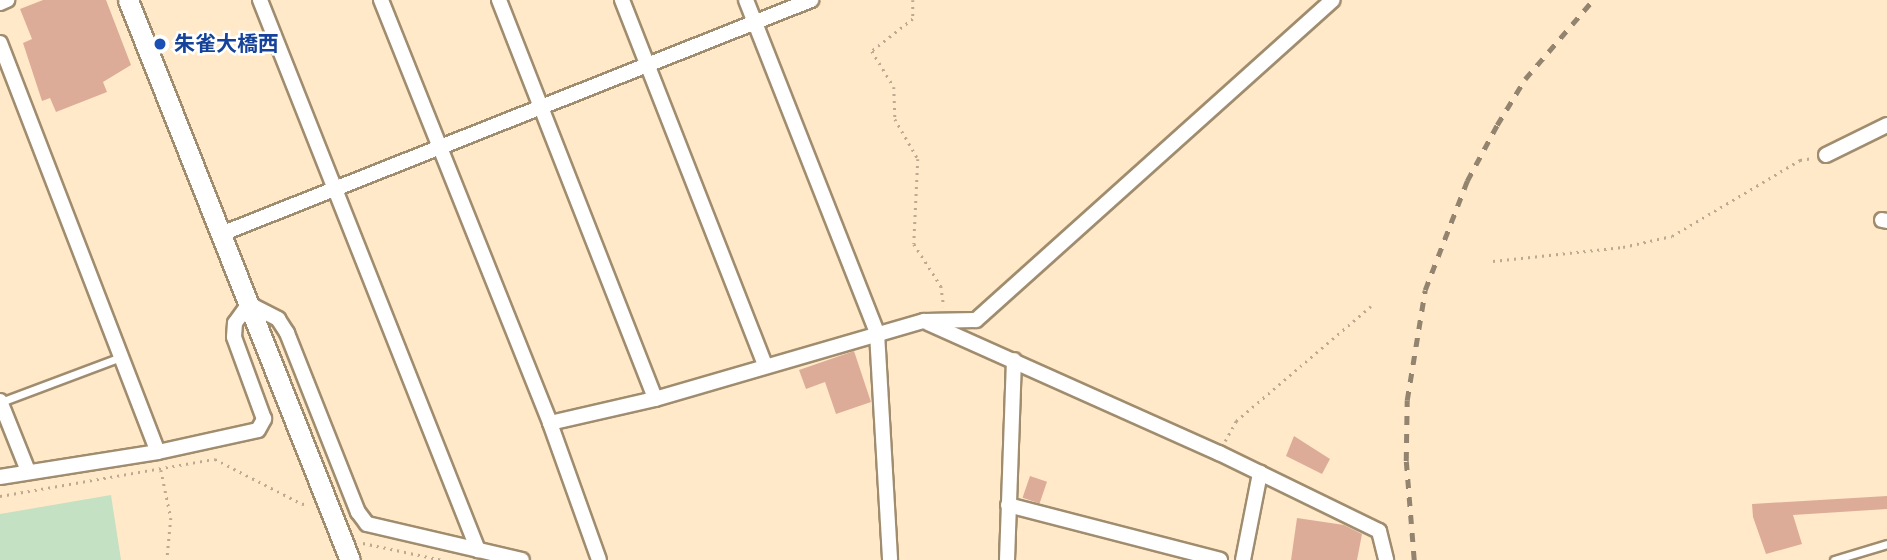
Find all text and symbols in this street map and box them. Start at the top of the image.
place label: 朱雀大橋西 [174,31,279,57]
marker: 朱雀大橋西 [152,36,168,52]

